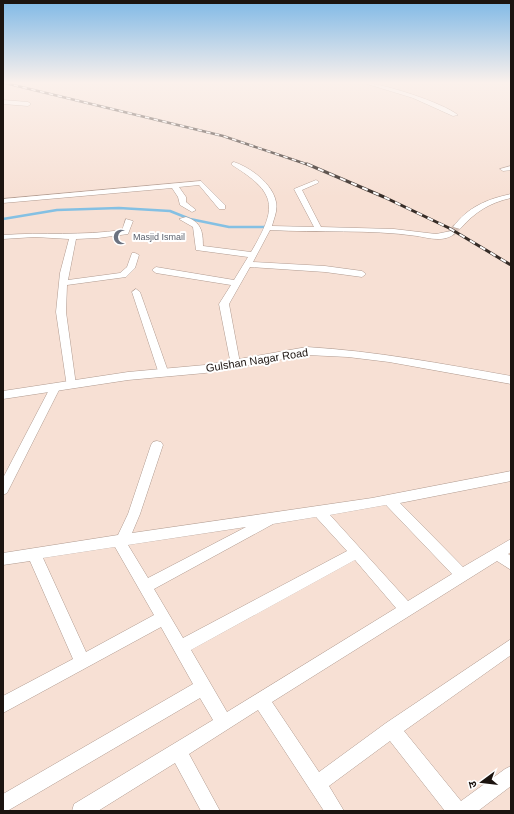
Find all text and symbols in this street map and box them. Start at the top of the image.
mosque icon: Masjid Ismail [112,228,130,246]
place label: Masjid Ismail [133,232,185,242]
street label: Gulshan Nagar Road [205,346,309,374]
north arrow [462,762,502,802]
text: उ [466,779,479,789]

